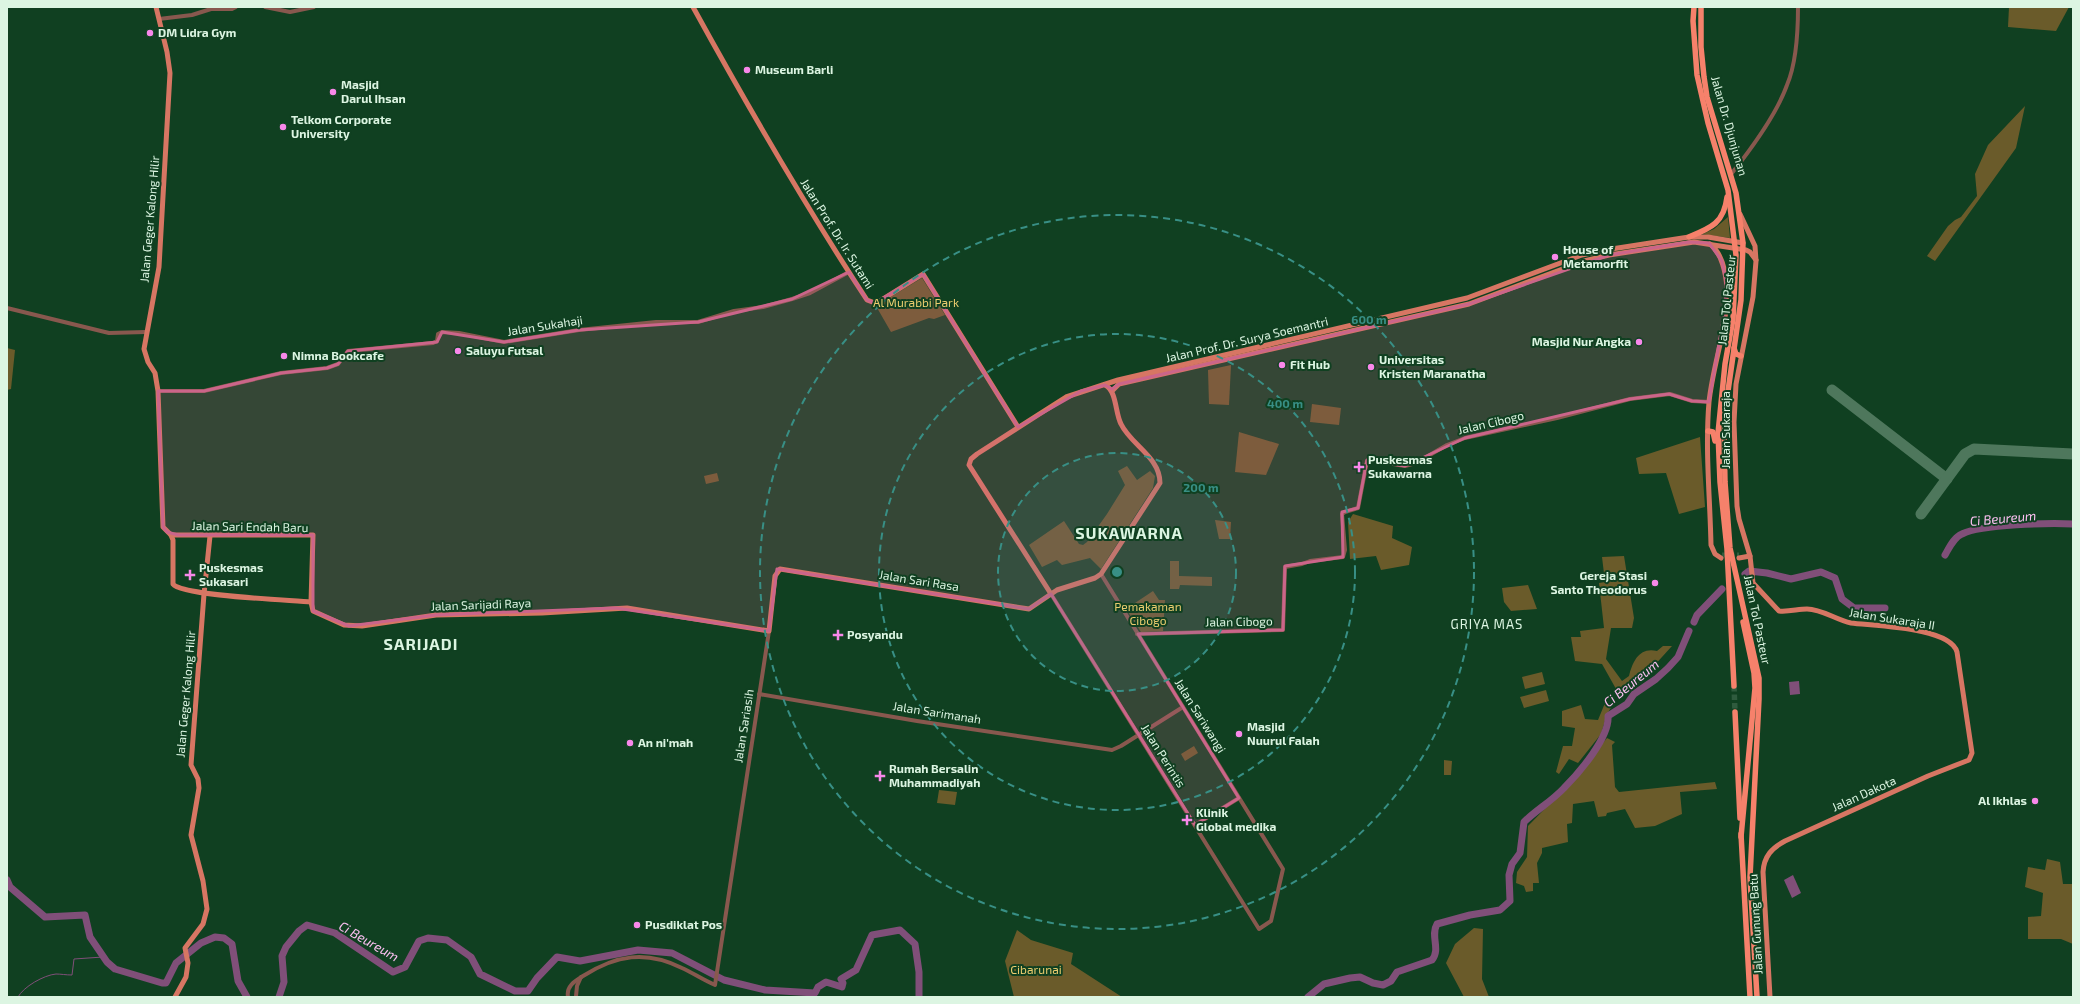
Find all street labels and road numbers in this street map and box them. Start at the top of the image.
street label: Jalan Dr. Djunjunan [1708,74,1751,178]
street label: Jalan Geger Kalong Hilir [136,155,162,283]
street label: Jalan Prof. Dr. Ir. Sutami [798,176,877,291]
street label: Jalan Tol Pasteur [1714,254,1738,346]
street label: Jalan Sukahaji [506,312,584,339]
street label: Jalan Prof. Dr. Surya Soemantri [1164,313,1329,365]
street label: Jalan Sukaraja [1718,391,1733,469]
street label: Jalan Cibogo [1456,408,1525,436]
street label: Jalan Sari Endah Baru [192,518,309,534]
street label: Jalan Sari Rasa [878,567,960,593]
street label: Jalan Tol Pasteur [1742,574,1774,666]
street label: Jalan Sarijadi Raya [430,595,532,614]
street label: Jalan Sukaraja II [1848,604,1936,633]
street label: Jalan Cibogo [1205,613,1273,629]
street label: Jalan Geger Kalong Hilir [172,630,198,758]
street label: Jalan Sariwangi [1172,676,1229,755]
street label: Jalan Sariasih [730,688,756,764]
street label: Jalan Sarimanah [892,698,982,726]
street label: Jalan Perintis [1139,721,1189,790]
street label: Jalan Dakota [1829,773,1898,813]
street label: Jalan Gunung Batu [1745,874,1765,975]

